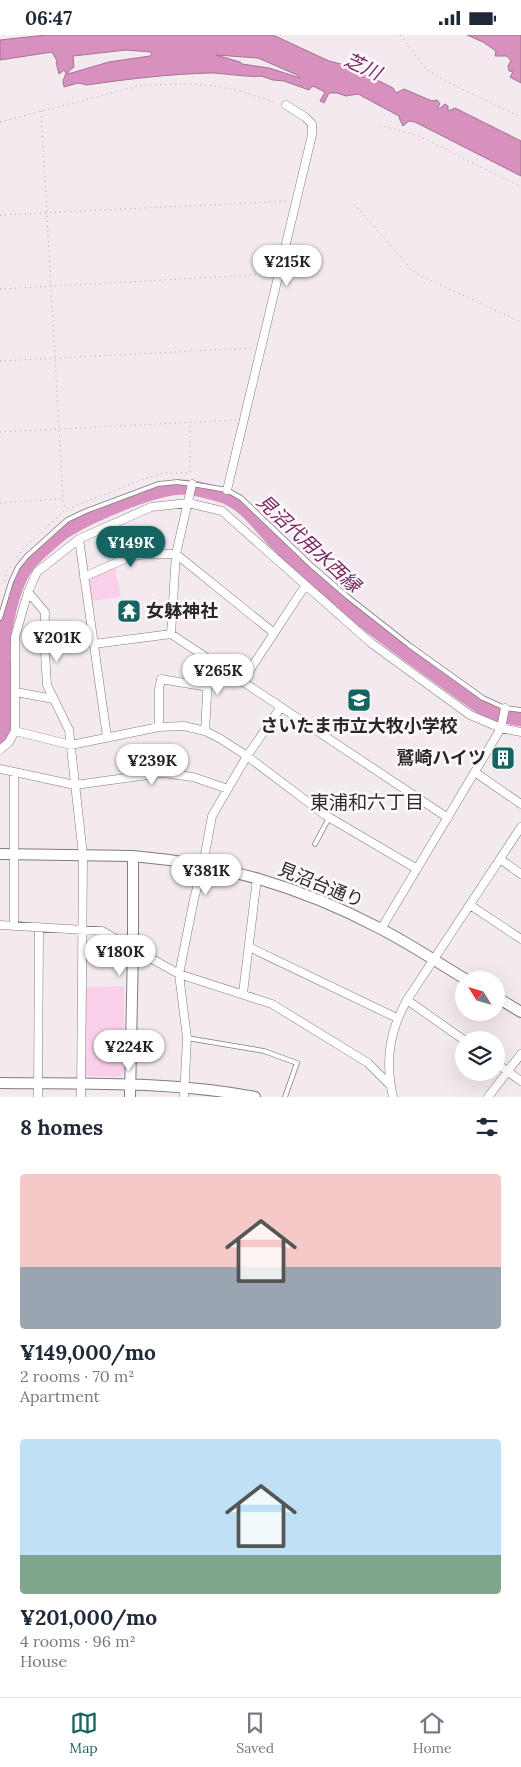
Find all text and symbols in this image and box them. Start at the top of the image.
text: 06:47 [25,6,72,30]
water label: 芝川 [341,47,387,86]
pin: ¥215K [252,245,322,287]
text: ¥215K [264,251,310,271]
water label: 見沼代用水西縁 [252,489,367,598]
pin: ¥149K [96,525,166,568]
text: ¥149K [107,532,155,552]
temple icon: 女躰神社 [116,598,142,624]
place label: 女躰神社 [146,599,218,622]
pin: ¥201K [22,621,92,663]
text: ¥201K [33,627,81,647]
pin: ¥265K [183,653,253,696]
text: ¥265K [193,660,243,680]
school or university icon: さいたま市立大牧小学校 [346,687,372,713]
place label: さいたま市立大牧小学校 [260,714,458,737]
pin: ¥239K [117,743,187,786]
building icon: 鷲崎ハイツ [490,745,516,771]
place label: 鷲崎ハイツ [396,746,486,769]
text: ¥239K [127,750,177,770]
district label: 東浦和六丁目 [310,790,424,814]
pin: ¥381K [171,853,241,896]
street label: 見沼台通り [275,857,367,912]
text: ¥381K [182,860,230,880]
pin: ¥180K [85,935,155,977]
text: ¥180K [96,941,144,961]
north arrow [455,971,505,1021]
map controls [455,971,505,1081]
pin: ¥224K [94,1029,164,1072]
button: layers [455,1031,505,1081]
text: ¥224K [105,1036,153,1056]
icon: filters [473,1113,501,1141]
text: 8 homes [20,1114,103,1141]
icon: home [216,1206,306,1296]
text: ¥149,000/mo [20,1339,156,1366]
text: 2 rooms · 70 m² [20,1366,134,1386]
text: Apartment [20,1386,100,1406]
icon: home [216,1471,306,1561]
text: ¥201,000/mo [20,1604,157,1631]
text: 4 rooms · 96 m² [20,1631,136,1651]
text: House [20,1651,67,1671]
tab: Map [69,1709,98,1757]
tab: Saved [236,1709,274,1757]
tab: Home [413,1709,452,1757]

